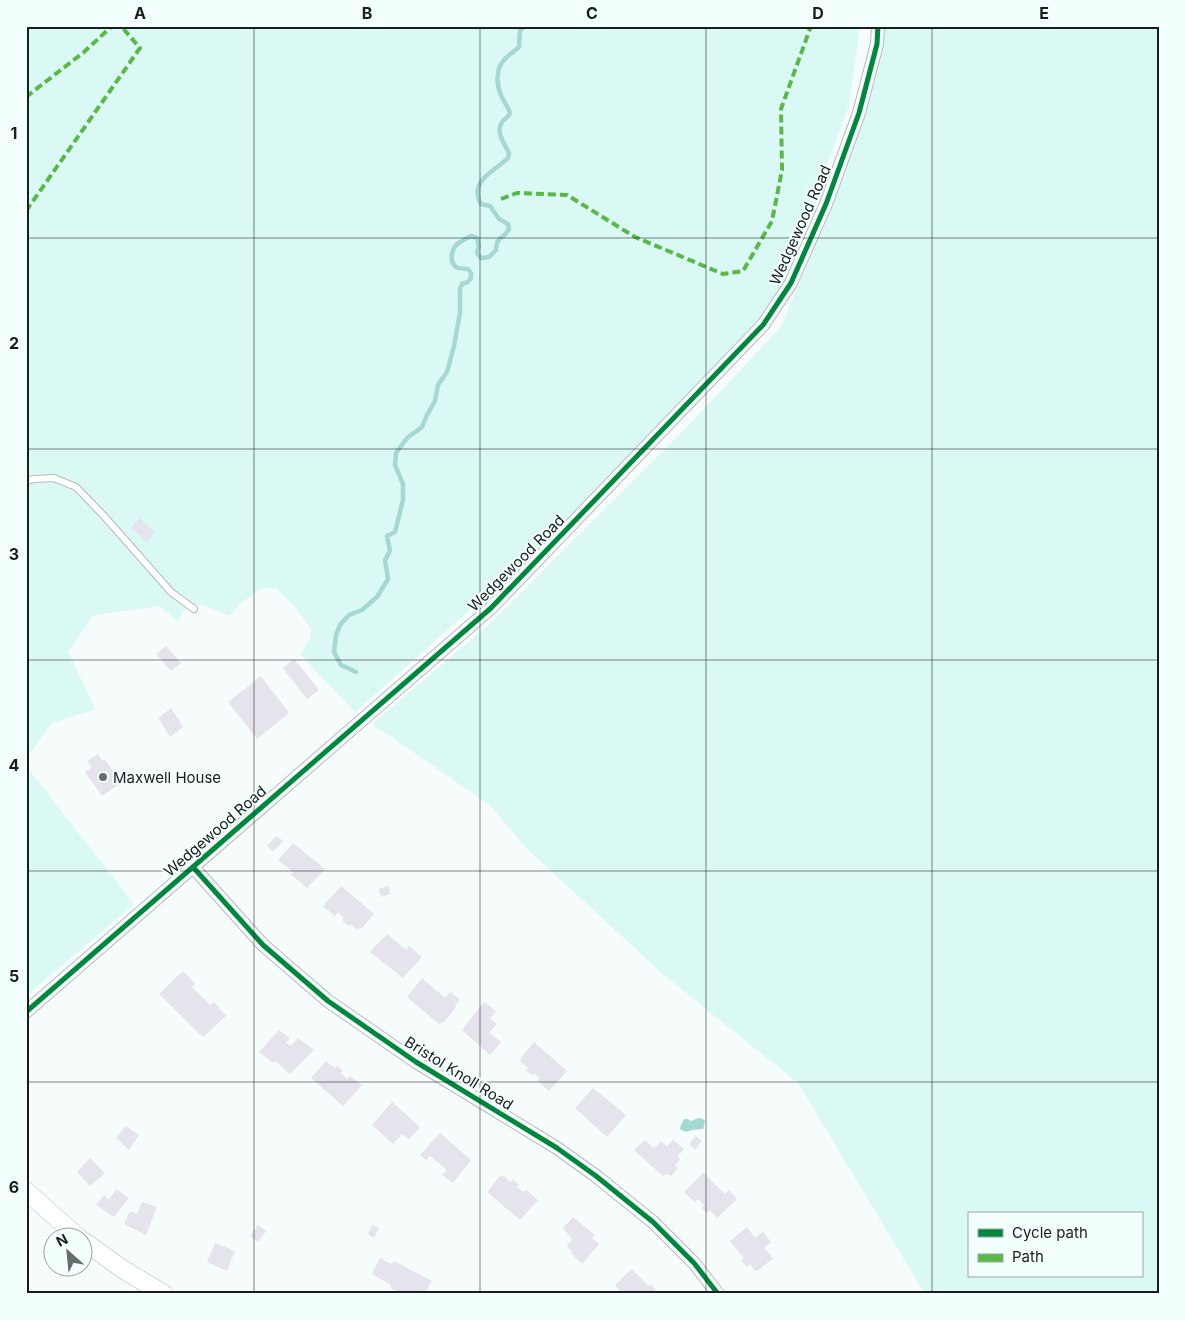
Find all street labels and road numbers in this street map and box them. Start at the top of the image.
street label: Wedgewood Road [765,162,835,288]
street label: Wedgewood Road [464,511,568,615]
street label: Wedgewood Road [160,781,270,881]
street label: Bristol Knoll Road [401,1032,517,1114]

